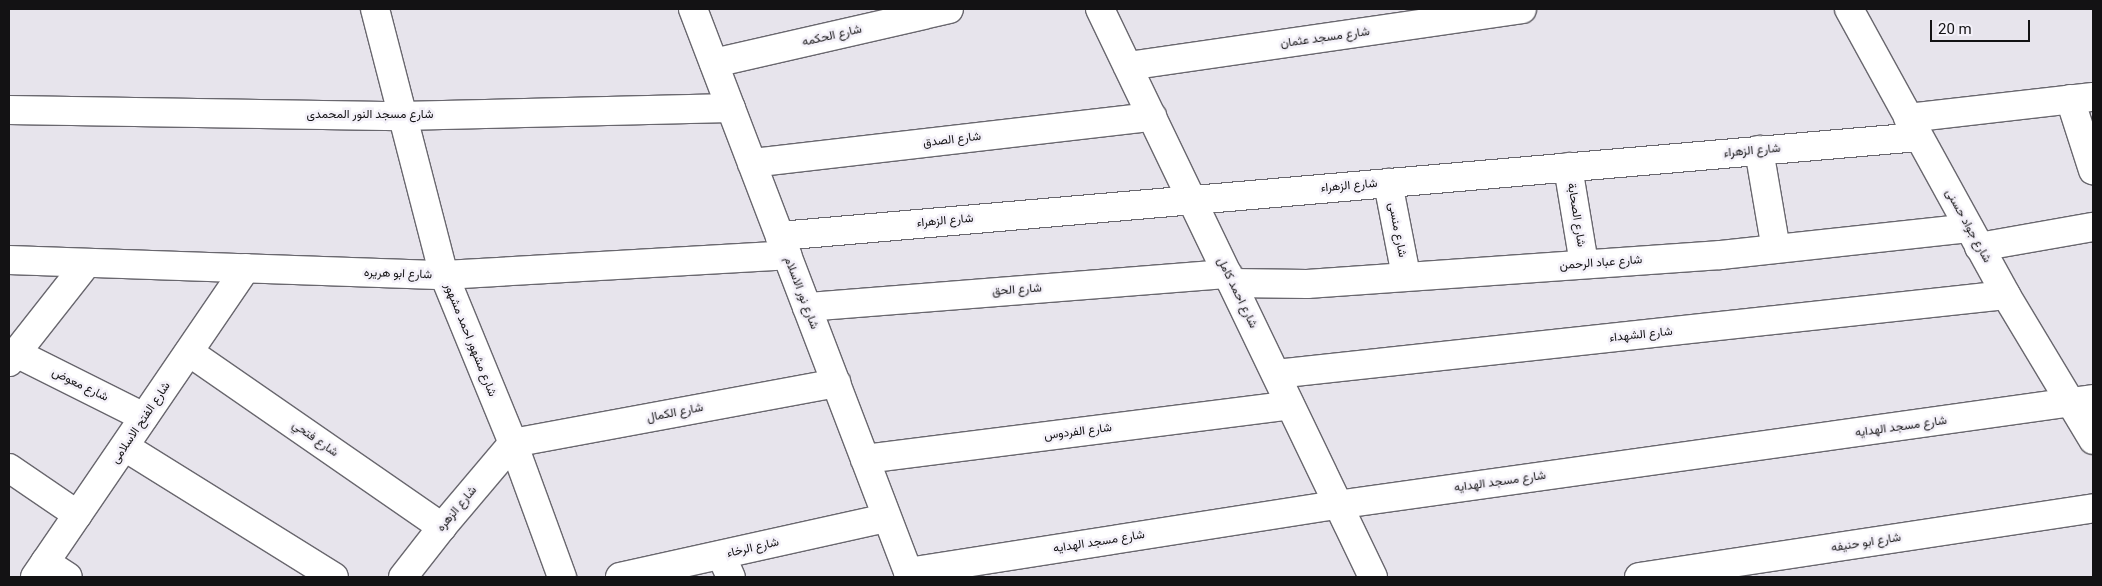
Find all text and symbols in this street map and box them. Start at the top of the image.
scale bar [1932,10,2032,42]
text: 20 m [1938,20,1972,38]
street label: شارع الحكمه [801,22,863,50]
street label: شارع مسجد عثمان [1279,25,1371,51]
street label: شارع مسجد النور المحمدى [307,108,433,122]
street label: شارع الصدق [922,129,982,151]
street label: شارع الزهراء [1723,141,1781,161]
street label: شارع الزهراء [1320,176,1378,196]
street label: شارع الصحابة [1564,182,1588,248]
street label: شارع جواد حسنى [1942,187,1994,265]
street label: شارع منسى [1385,201,1409,259]
street label: شارع الزهراء [916,211,974,231]
street label: شارع عباد الرحمن [1559,253,1643,273]
street label: شارع نور الاسلام [781,255,821,331]
street label: شارع احمد كامل [1214,255,1260,331]
street label: شارع ابو هريره [364,266,432,282]
street label: شارع مشهور احمد مشهور [441,281,499,399]
street label: شارع الحق [992,281,1042,299]
street label: شارع الشهداء [1609,325,1673,345]
street label: شارع معوض [50,365,110,405]
street label: شارع الفتح الاسلامى [108,379,174,467]
street label: شارع الكمال [646,400,704,426]
street label: شارع مسجد الهدايه [1854,413,1948,441]
street label: شارع فتحي [289,418,341,460]
street label: شارع الفردوس [1043,421,1113,443]
street label: شارع مسجد الهدايه [1453,468,1547,496]
street label: شارع الزهره [434,483,480,535]
street label: شارع مسجد الهدايه [1052,528,1146,556]
street label: شارع ابو حنيفه [1830,530,1902,556]
street label: شارع الرخاء [726,535,780,561]

